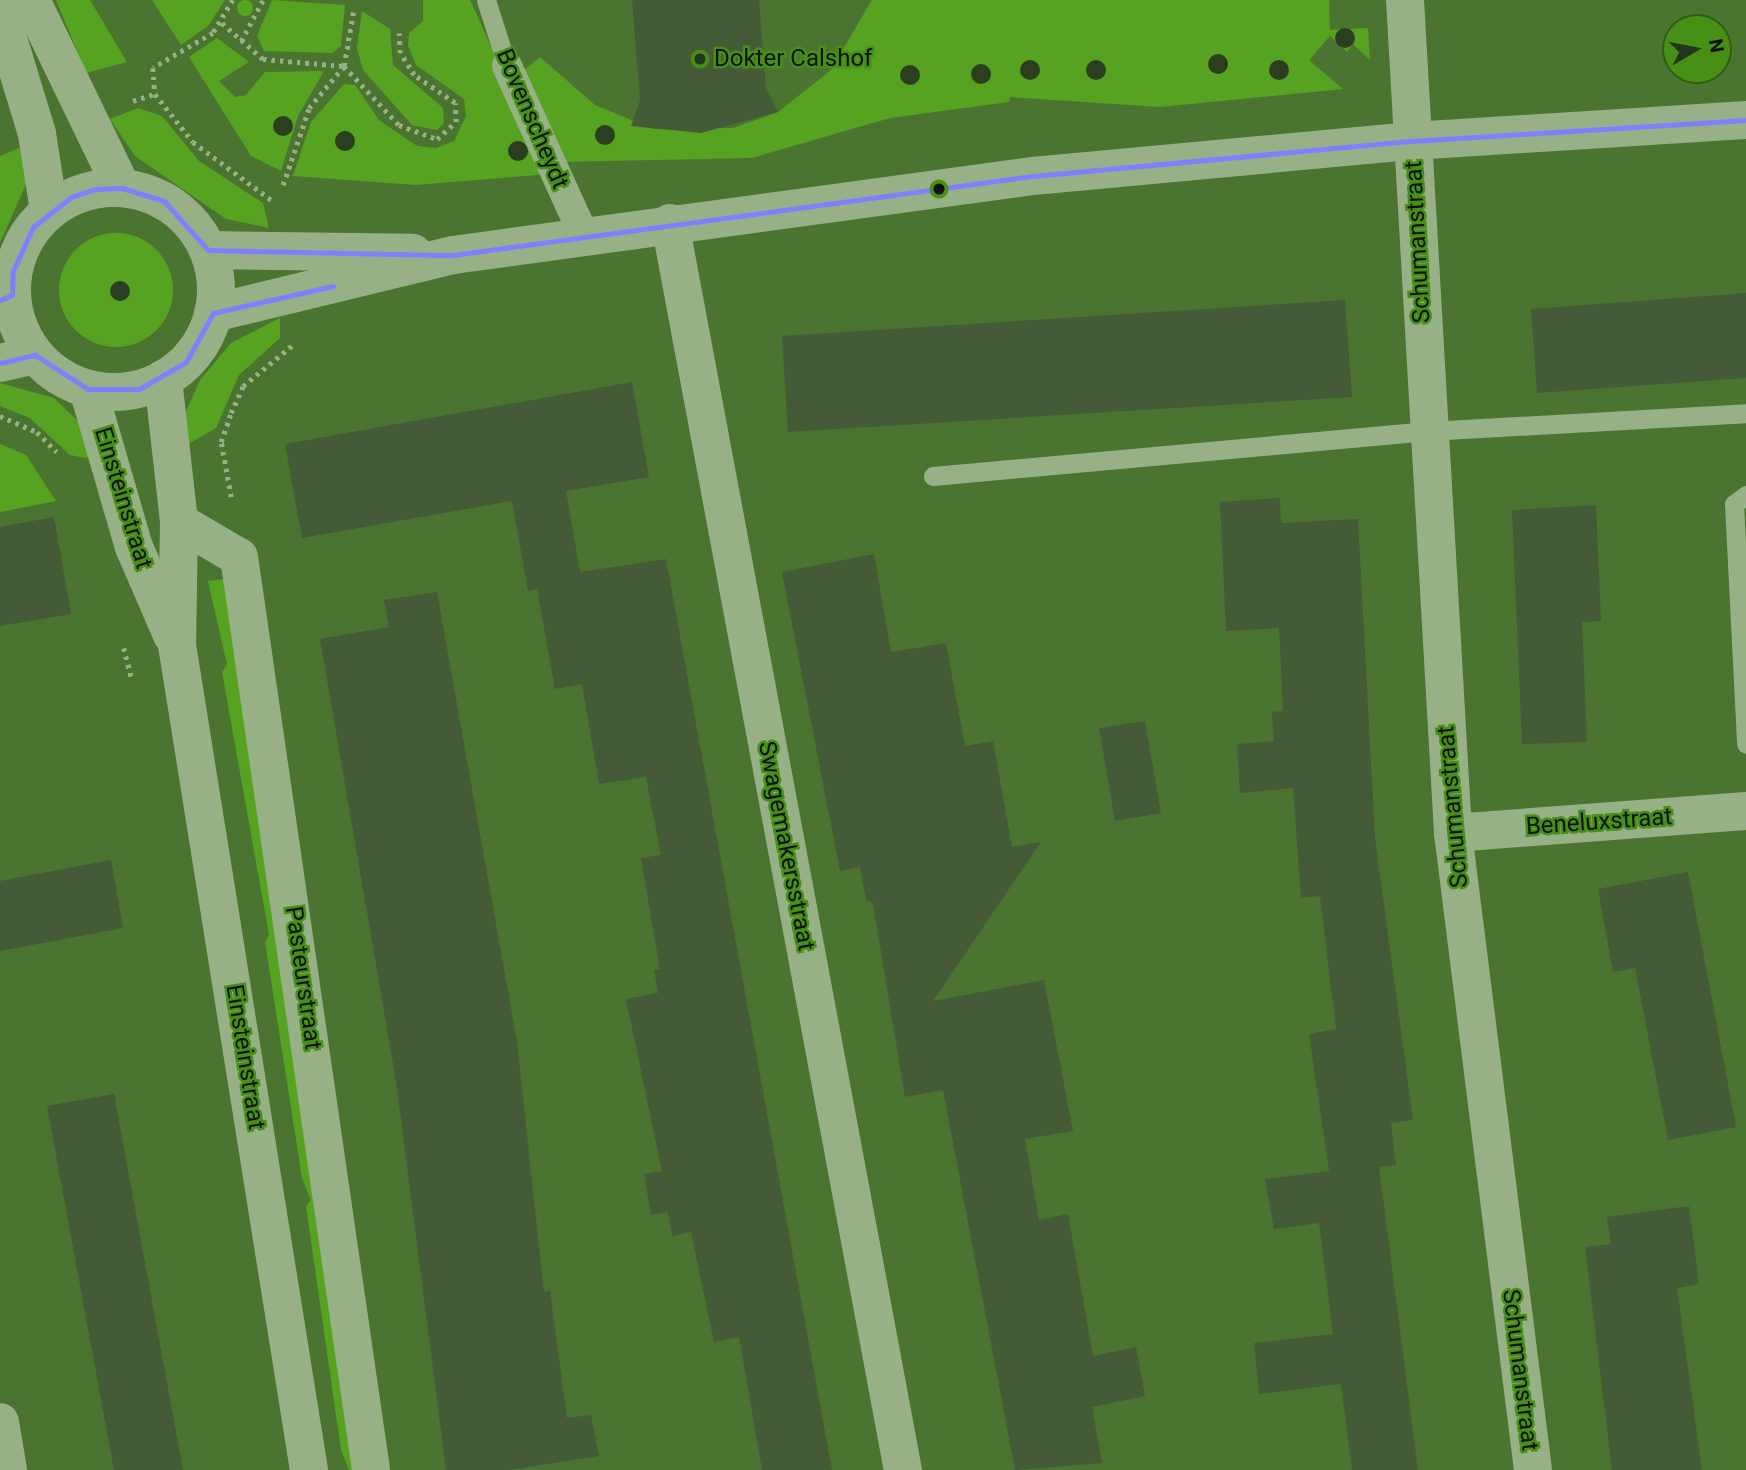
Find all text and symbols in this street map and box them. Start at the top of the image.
north arrow [1662,14,1732,84]
text: N [1704,37,1729,54]
street label: Bovenscheydt [490,45,574,193]
place label: Dokter Calshof [714,45,872,73]
marker: Dokter Calshof [692,51,708,67]
street label: Schumanstraat [1399,160,1437,324]
unlabelled marker [932,182,946,196]
street label: Einsteinstraat [88,424,158,572]
street label: Schumanstraat [1432,725,1474,889]
street label: Swagemakersstraat [752,739,820,953]
street label: Beneluxstraat [1525,803,1673,841]
street label: Pasteurstraat [279,905,327,1051]
street label: Einsteinstraat [219,982,271,1132]
street label: Schumanstraat [1496,1288,1544,1452]

